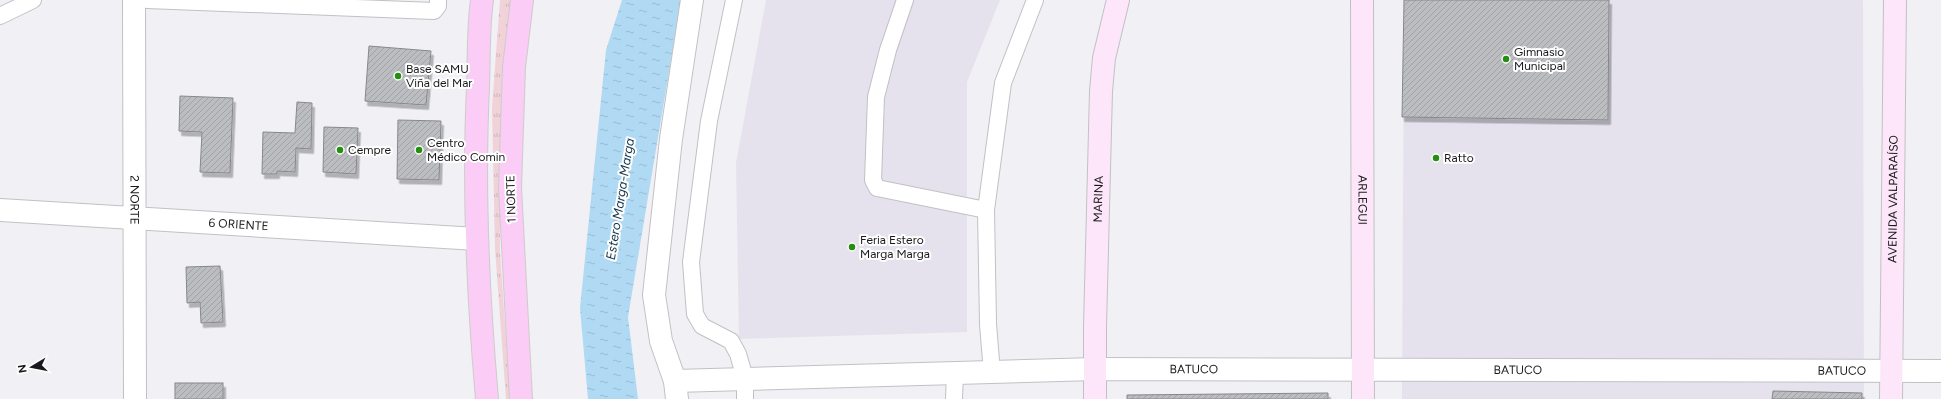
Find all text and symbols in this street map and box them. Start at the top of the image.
place label: Gimnasio Municipal [1514,45,1565,73]
marker: Gimnasio Municipal [1501,54,1511,64]
place label: Base SAMU Viña del Mar [406,62,472,90]
marker: Base SAMU Viña del Mar [393,71,403,81]
street label: AVENIDA VALPARAÍSO [1885,135,1901,263]
place label: Centro Médico Comin [427,136,506,164]
water label: Estero Marga-Marga [603,137,637,261]
place label: Cempre [348,143,392,157]
marker: Cempre [335,145,345,155]
marker: Centro Médico Comin [414,145,424,155]
place label: Ratto [1444,151,1474,165]
marker: Ratto [1431,153,1441,163]
street label: 2 NORTE [127,175,142,225]
street label: 1 NORTE [503,175,519,223]
street label: ARLEGUI [1355,175,1370,225]
street label: MARINA [1091,176,1106,222]
street label: 6 ORIENTE [208,216,269,233]
place label: Feria Estero Marga Marga [860,233,930,261]
marker: Feria Estero Marga Marga [847,242,857,252]
north arrow [12,347,52,387]
street label: BATUCO [1170,362,1218,376]
text: N [16,363,30,374]
street label: BATUCO [1494,363,1542,377]
street label: BATUCO [1818,364,1866,378]

